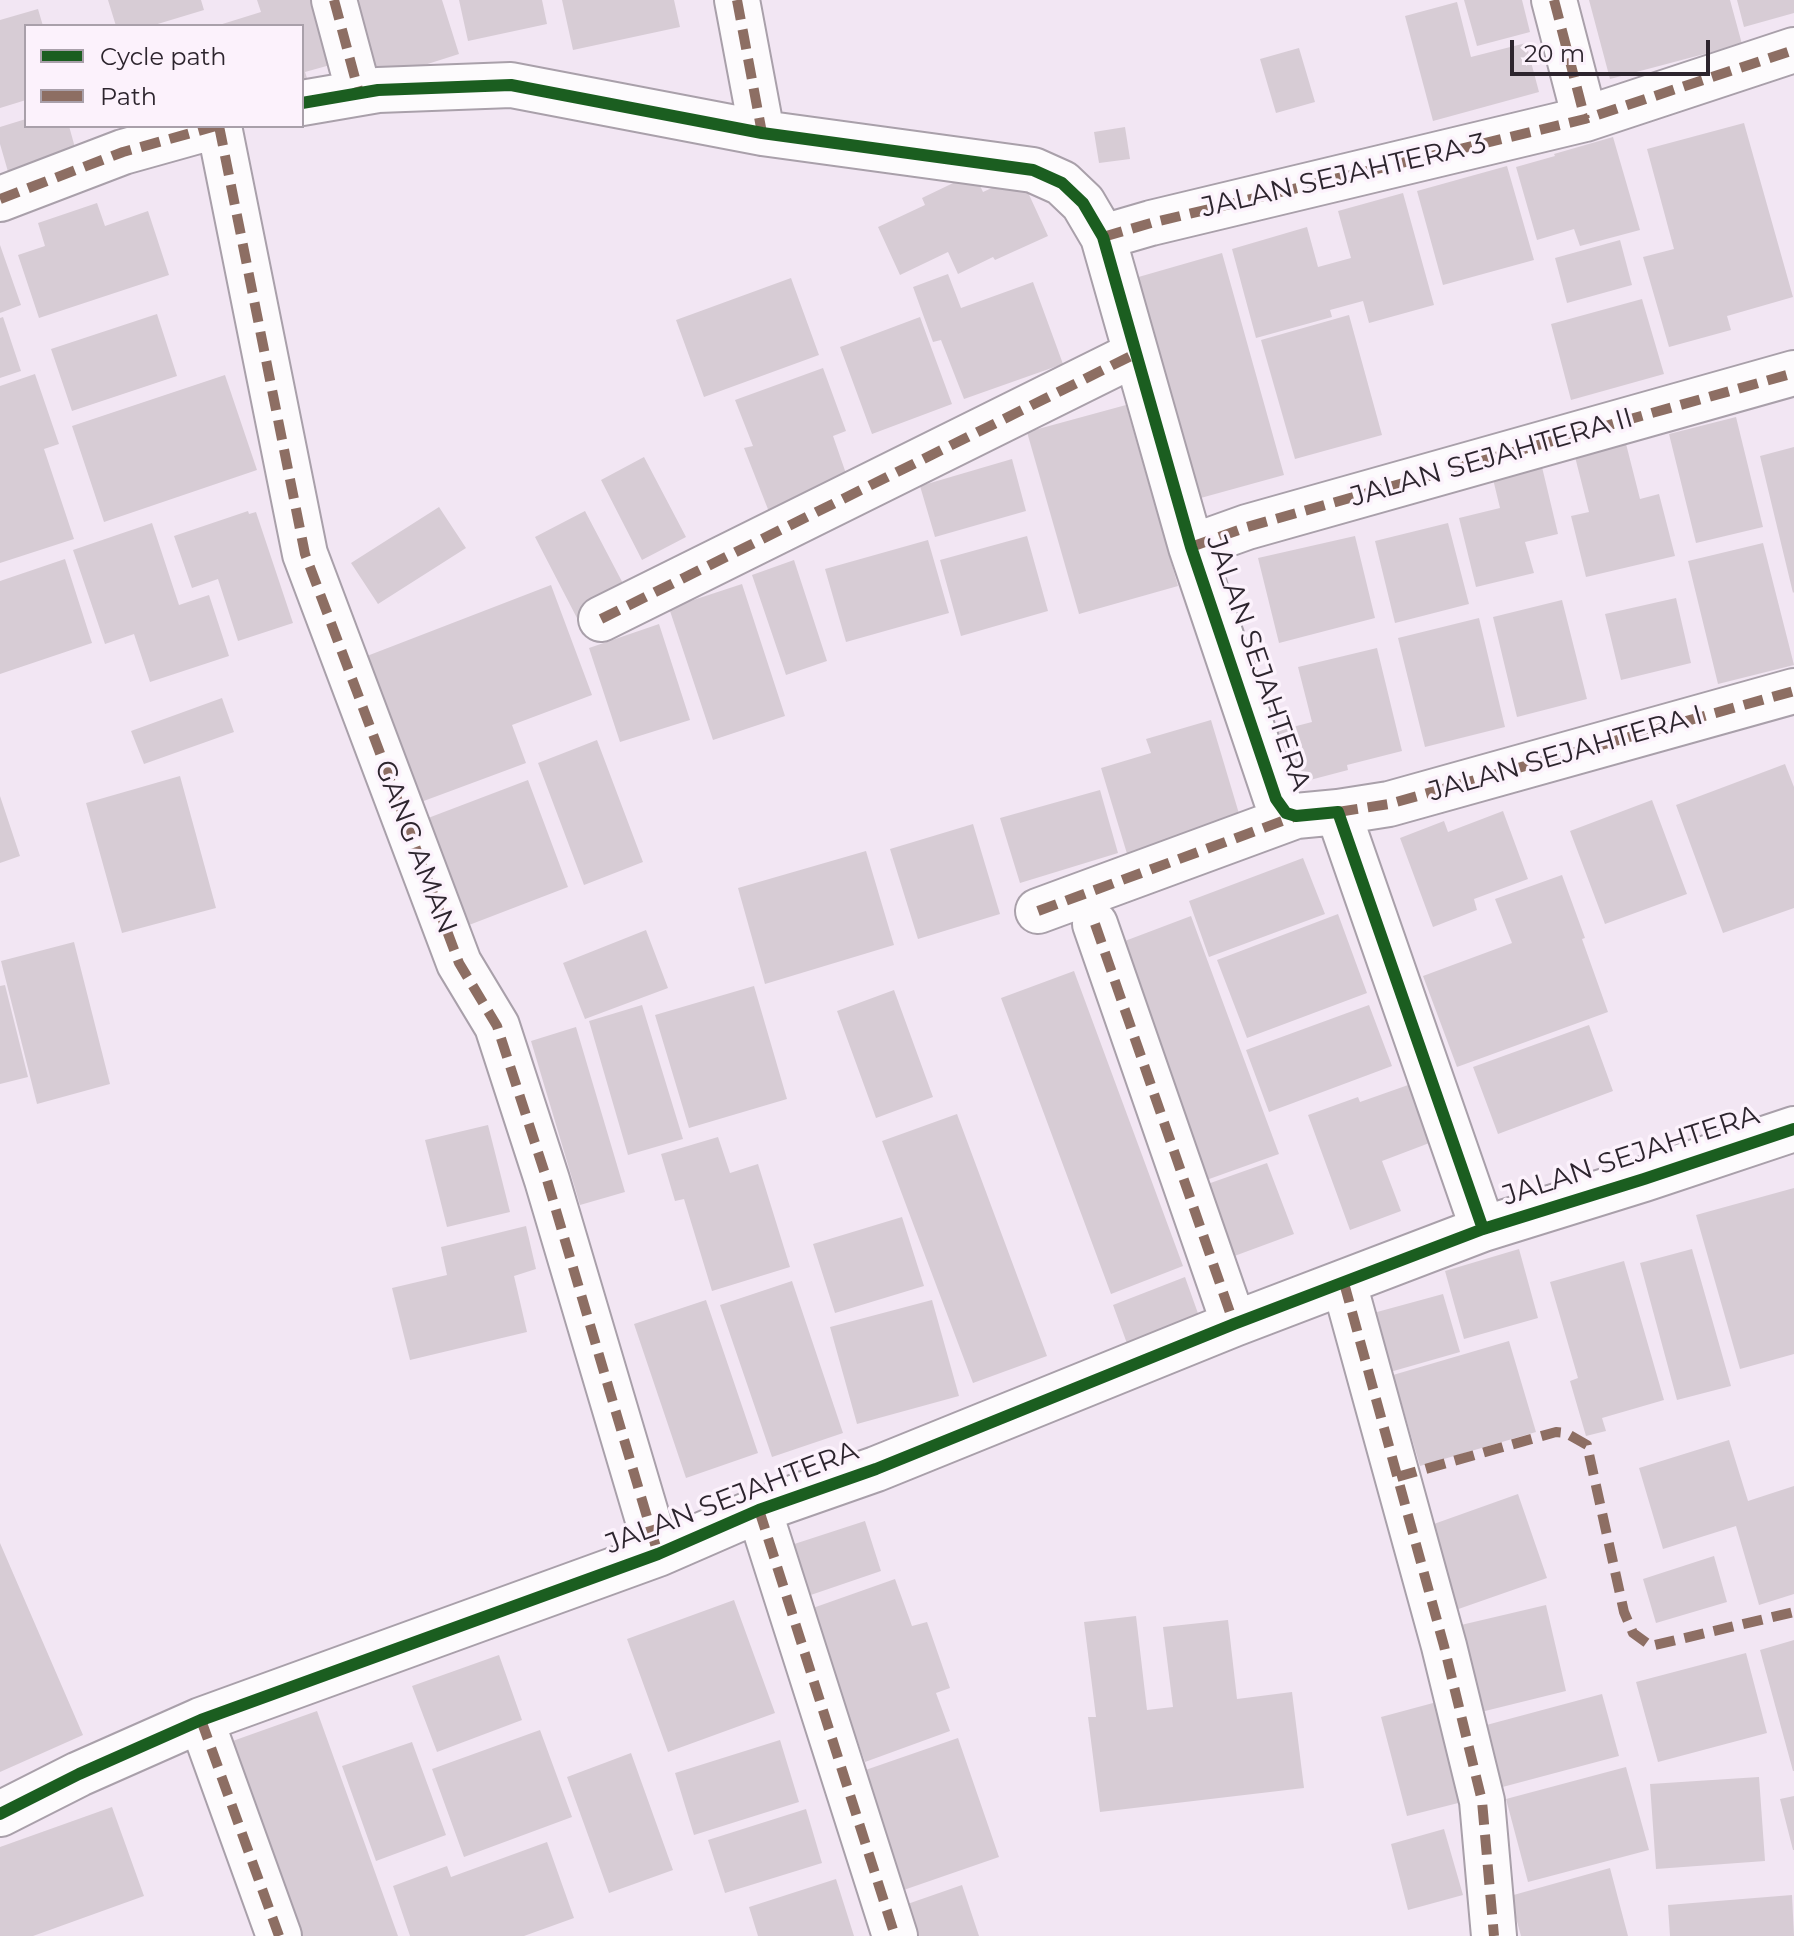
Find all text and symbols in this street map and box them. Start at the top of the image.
legend [24,24,304,128]
scale bar [1514,24,1714,74]
text: 20 m [1524,39,1585,68]
text: Cycle path [100,42,227,71]
text: Path [100,82,157,111]
street label: JALAN SEJAHTERA 3 [1198,127,1490,225]
street label: JALAN SEJAHTERA II [1347,402,1637,514]
street label: JALAN SEJAHTERA [1199,531,1317,795]
street label: JALAN SEJAHTERA I [1425,699,1707,809]
street label: GANG AMAN [367,756,463,938]
street label: JALAN SEJAHTERA [1498,1099,1764,1213]
street label: JALAN SEJAHTERA [601,1434,863,1562]

